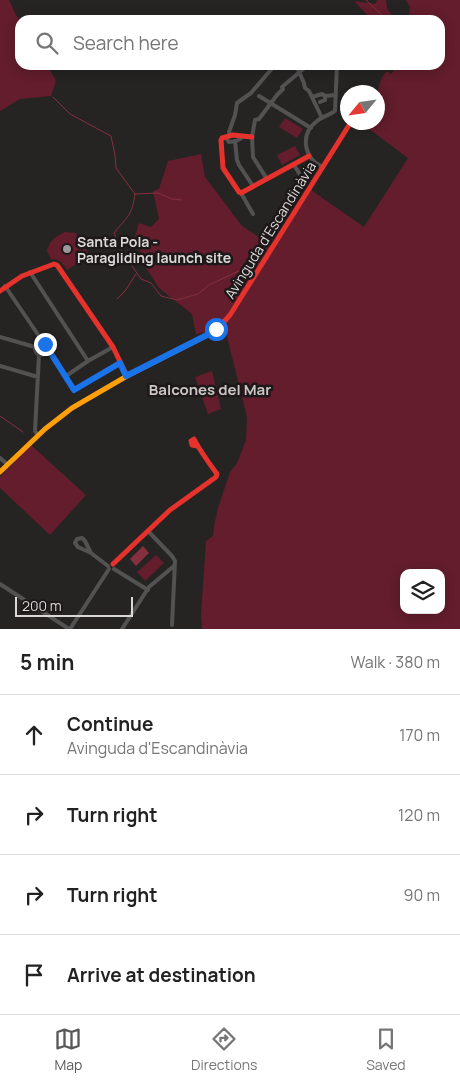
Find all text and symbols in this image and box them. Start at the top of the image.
search box [15,15,445,70]
icon: search [33,29,61,57]
text: Search here [73,30,179,56]
north arrow [340,85,385,130]
street label: Avinguda d'Escandinàvia [220,158,320,302]
place label: Santa Pola - Paragliding launch site [77,232,231,267]
marker: Santa Pola - Paragliding launch site [61,243,73,255]
route start [205,318,228,341]
route end [34,333,57,356]
district label: Balcones del Mar [149,379,271,400]
map controls [400,569,445,614]
button: layers [400,569,445,614]
scale bar [15,594,132,617]
text: 200 m [22,596,62,615]
text: 5 min [20,648,74,676]
text: Walk · 380 m [351,651,440,673]
text: Continue [67,711,153,737]
icon: ahead [20,721,48,749]
text: 170 m [399,724,440,746]
text: Avinguda d'Escandinàvia [67,737,248,759]
icon: right [20,801,48,829]
text: Turn right [67,802,157,828]
text: 120 m [398,804,440,826]
icon: right [20,881,48,909]
text: Turn right [67,882,157,908]
text: 90 m [404,884,440,906]
icon: arrive [20,961,48,989]
text: Arrive at destination [67,962,256,988]
tab: Map [54,1025,82,1074]
tab: Directions [191,1025,257,1074]
tab: Saved [366,1025,406,1074]

